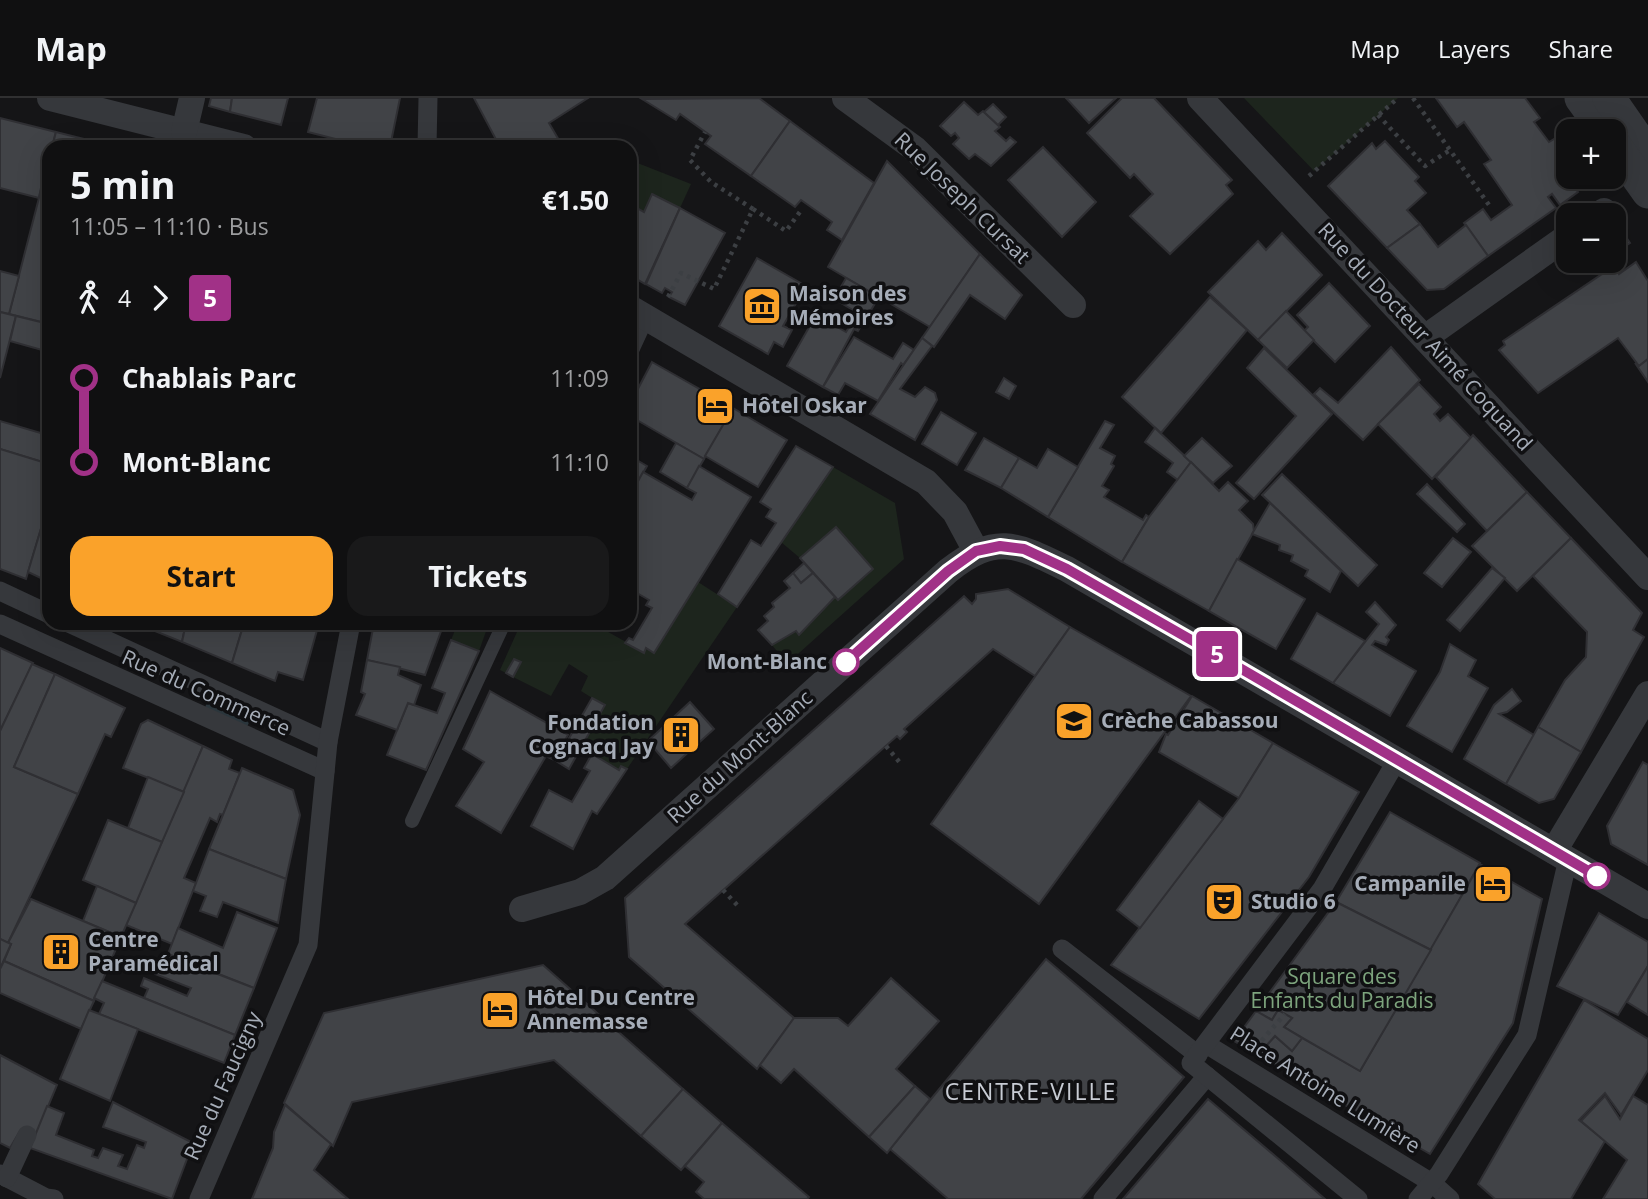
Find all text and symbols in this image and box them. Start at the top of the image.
text: Map [35,26,107,71]
text: Map [1350,32,1400,65]
text: Layers [1438,32,1511,65]
text: Share [1549,32,1613,65]
map controls [1556,119,1626,273]
button: + [1556,119,1626,189]
street label: Rue Joseph Cursat [889,125,1037,269]
text: 5 min [70,158,175,210]
text: €1.50 [542,182,609,218]
button: − [1556,203,1626,273]
text: 11:05 – 11:10 · Bus [70,210,269,242]
street label: Rue du Docteur Aimé Coquand [1312,216,1539,457]
icon: walk [70,279,108,317]
icon: forward [141,279,179,317]
place label: Maison des Mémoires [789,279,907,331]
text: 5 [203,281,217,314]
text: 4 [118,282,131,314]
museum icon: Maison des Mémoires [741,285,783,327]
text: Chablais Parc [122,360,296,396]
text: 11:09 [550,362,609,394]
hotel icon: Hôtel Oskar [694,385,736,427]
place label: Hôtel Oskar [742,391,867,419]
text: Mont-Blanc [122,444,271,480]
text: 11:10 [550,446,609,478]
button: Start [70,536,333,616]
button: Tickets [347,536,609,616]
line badge: 5 [1194,631,1240,677]
text: 5 [1210,637,1224,670]
street label: Rue du Commerce [118,642,295,742]
place label: Mont-Blanc [707,647,827,675]
marker: Mont-Blanc [833,649,859,675]
street label: Rue du Mont-Blanc [661,683,818,829]
school or university icon: Crèche Cabassou [1053,700,1095,742]
place label: Crèche Cabassou [1101,706,1279,734]
place label: Fondation Cognacq Jay [528,708,654,760]
building icon: Fondation Cognacq Jay [660,714,702,756]
hotel icon: Campanile [1472,863,1514,905]
unlabelled marker [1584,863,1610,889]
place label: Campanile [1354,869,1466,897]
theatre icon: Studio 6 [1203,881,1245,923]
place label: Studio 6 [1251,887,1336,915]
place label: Centre Paramédical [88,925,219,977]
building icon: Centre Paramédical [40,931,82,973]
park label: Square des Enfants du Paradis [1250,962,1434,1014]
place label: Hôtel Du Centre Annemasse [527,983,695,1035]
hotel icon: Hôtel Du Centre Annemasse [479,989,521,1031]
street label: Rue du Faucigny [177,1006,268,1164]
street label: Place Antoine Lumière [1225,1019,1426,1159]
district label: CENTRE-VILLE [945,1075,1117,1107]

